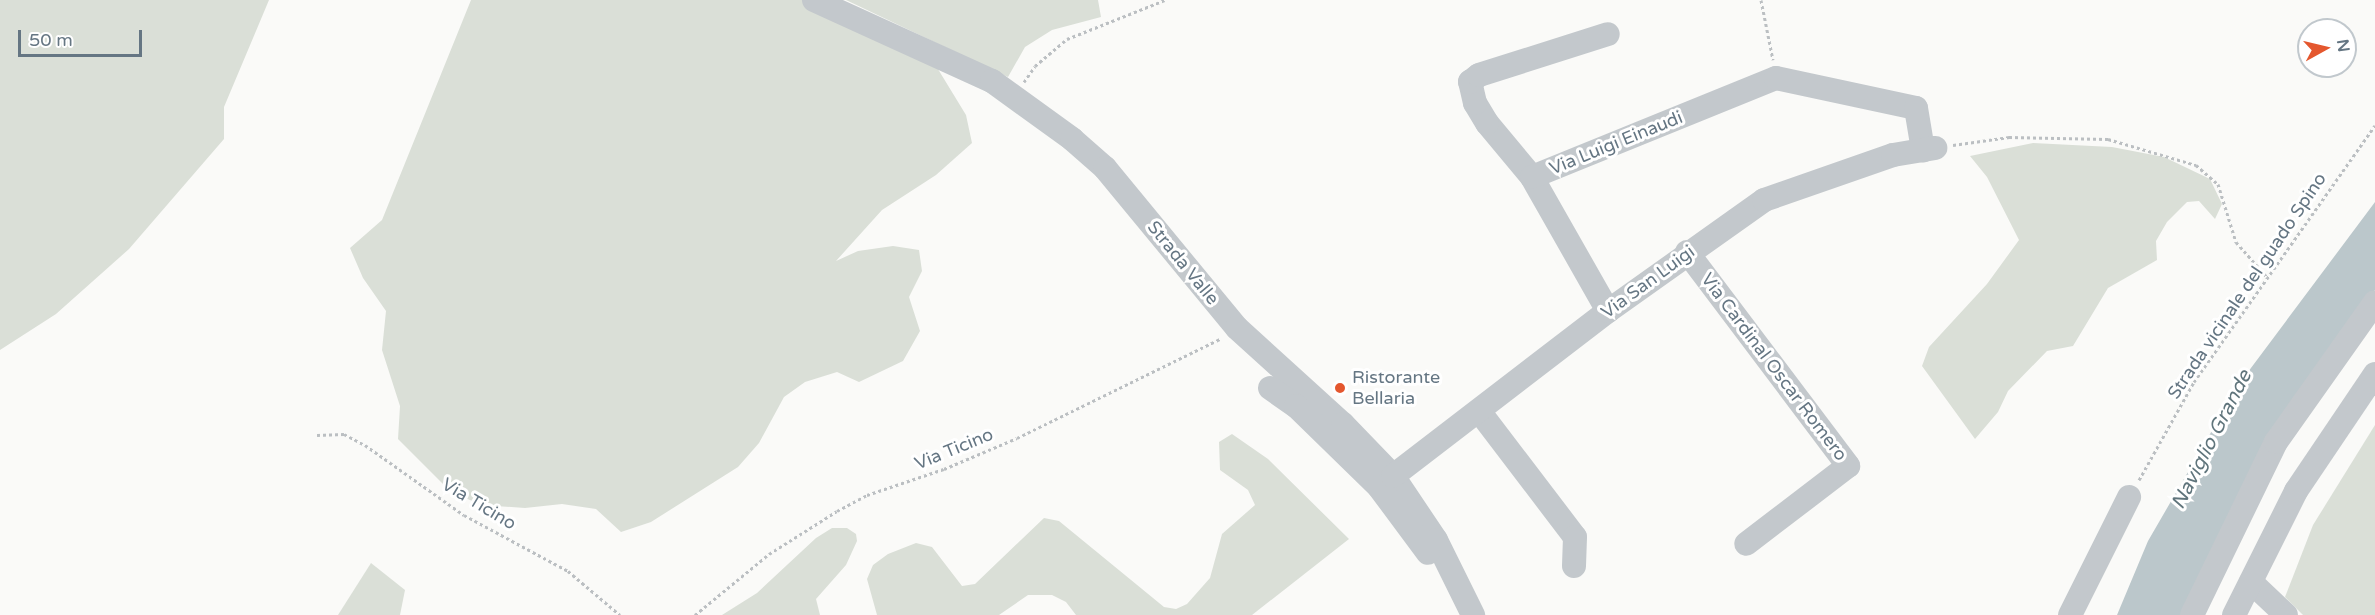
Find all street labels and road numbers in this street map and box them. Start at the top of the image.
street label: Via Luigi Einaudi [1546,106,1686,180]
street label: Strada vicinale del guado Spino [2163,169,2331,403]
street label: Strada Valle [1143,217,1223,309]
street label: Via San Luigi [1597,241,1699,323]
street label: Via Cardinal Oscar Romero [1696,269,1852,465]
street label: Via Ticino [912,423,996,475]
street label: Via Ticino [438,473,520,535]

